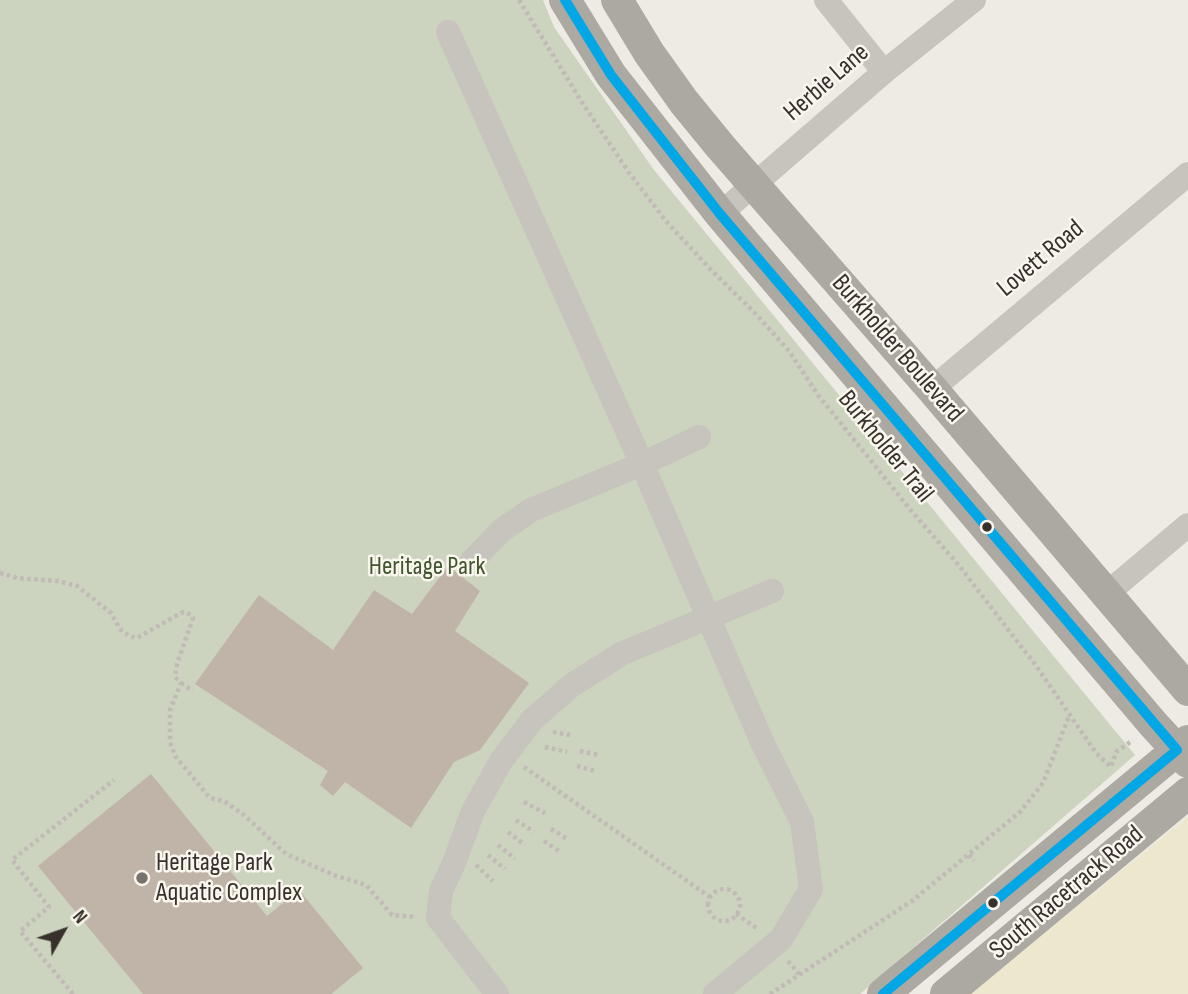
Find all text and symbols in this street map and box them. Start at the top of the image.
street label: Herbie Lane [778,38,876,128]
street label: Lovett Road [991,214,1091,304]
street label: Burkholder Boulevard [824,269,970,429]
street label: Burkholder Trail [830,385,940,509]
unlabelled marker [980,520,994,534]
park label: Heritage Park [369,551,485,583]
street label: South Racetrack Road [984,820,1150,966]
place label: Heritage Park Aquatic Complex [156,847,302,908]
marker: Heritage Park Aquatic Complex [134,870,150,886]
north arrow [28,896,98,966]
unlabelled marker [986,896,1000,910]
text: N [67,906,92,928]

